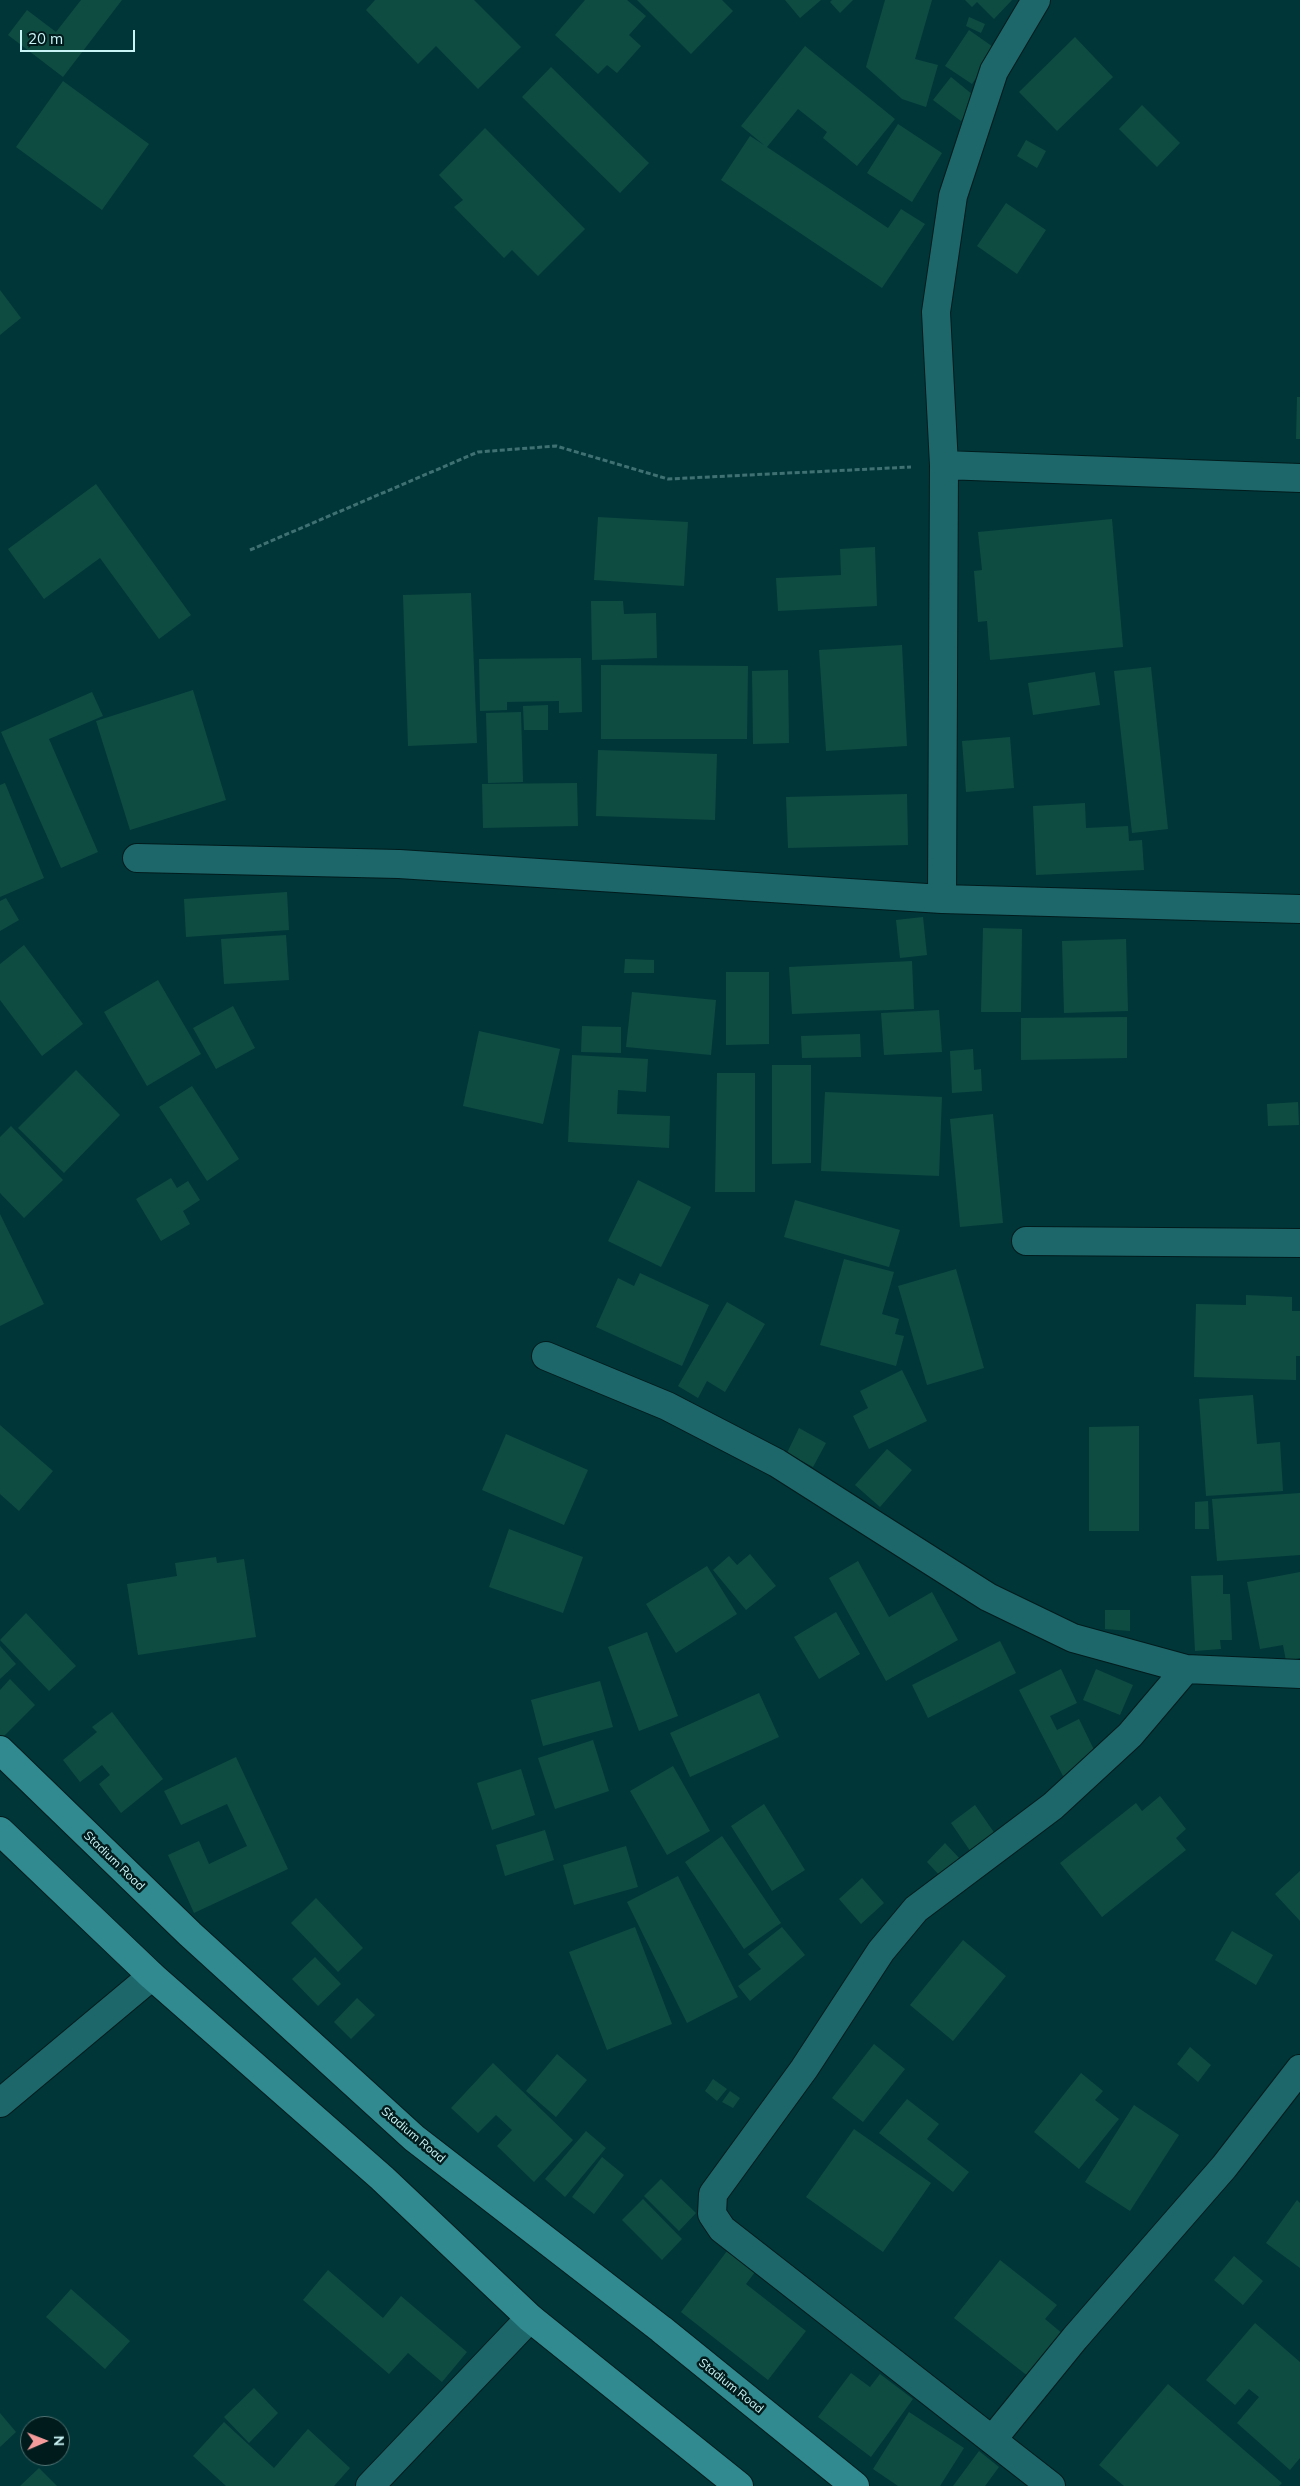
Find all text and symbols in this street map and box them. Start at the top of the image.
scale bar [22,20,138,52]
text: 20 m [28,29,63,48]
street label: Stadium Road [81,1828,147,1894]
street label: Stadium Road [378,2104,448,2166]
street label: Stadium Road [696,2356,766,2416]
north arrow [20,2416,70,2466]
text: N [50,2435,68,2446]

